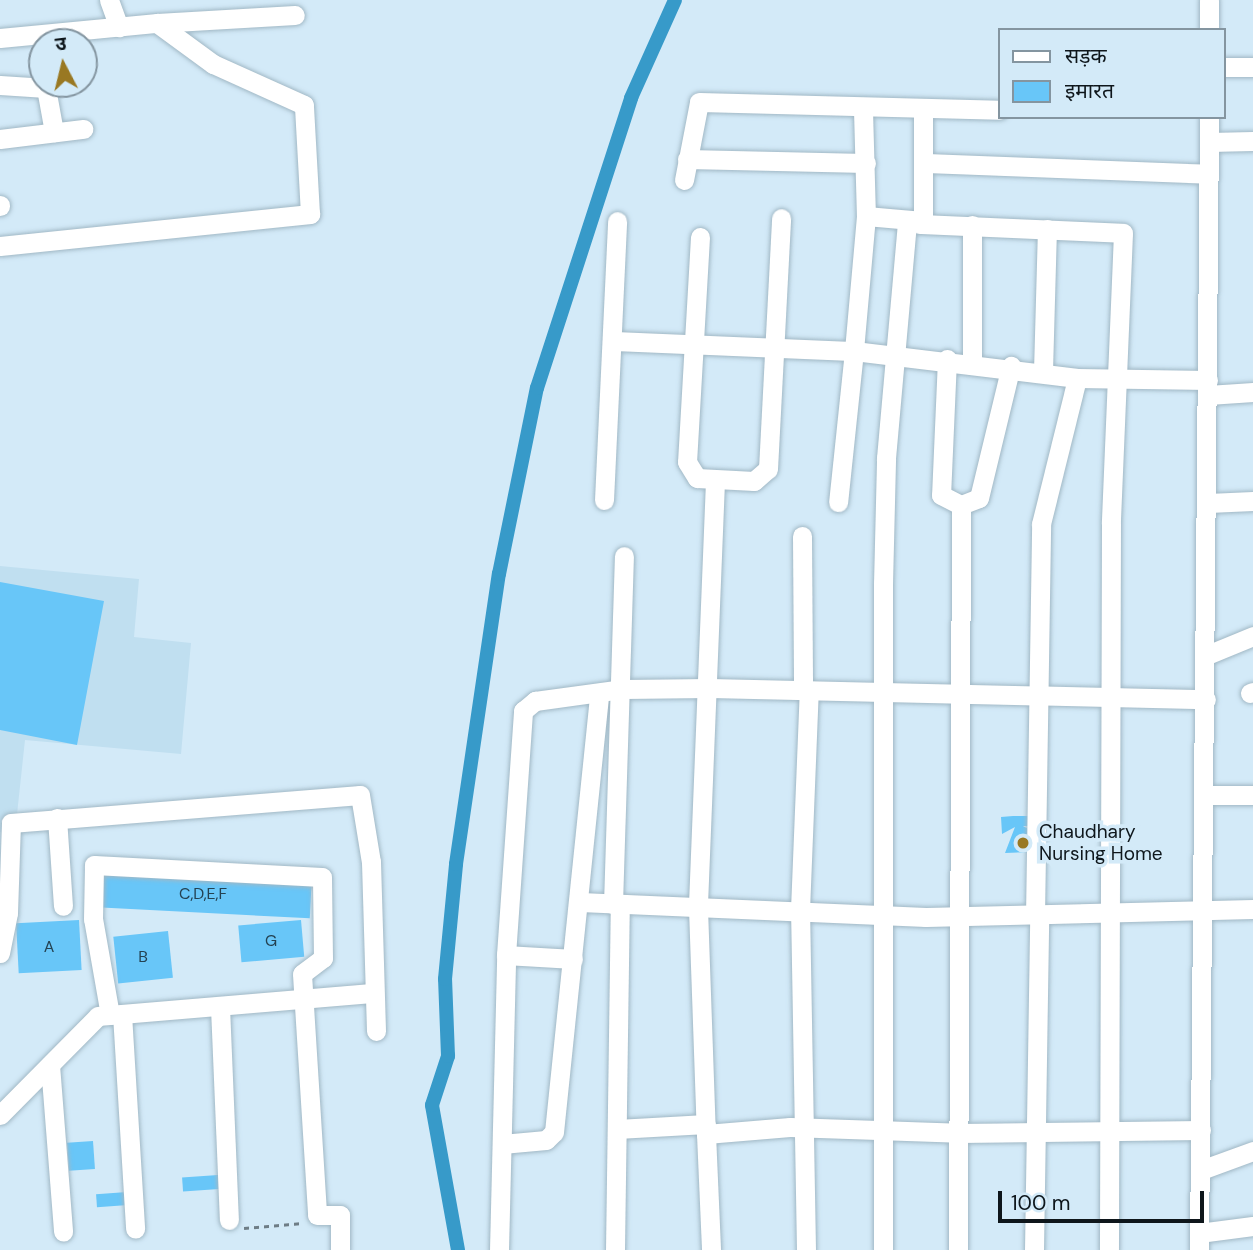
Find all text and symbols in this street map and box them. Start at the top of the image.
north arrow [28,28,98,98]
legend [998,28,1225,119]
text: उ [54,31,68,57]
text: सड़क [1065,42,1107,70]
text: इमारत [1065,77,1114,105]
place label: Chaudhary Nursing Home [1039,821,1163,865]
marker: Chaudhary Nursing Home [1013,833,1033,853]
house number: C,D,E,F [179,884,227,904]
house number: G [265,931,277,951]
house number: A [44,937,54,957]
house number: B [138,947,148,967]
scale bar [1001,1176,1208,1220]
text: 100 m [1011,1189,1071,1217]

